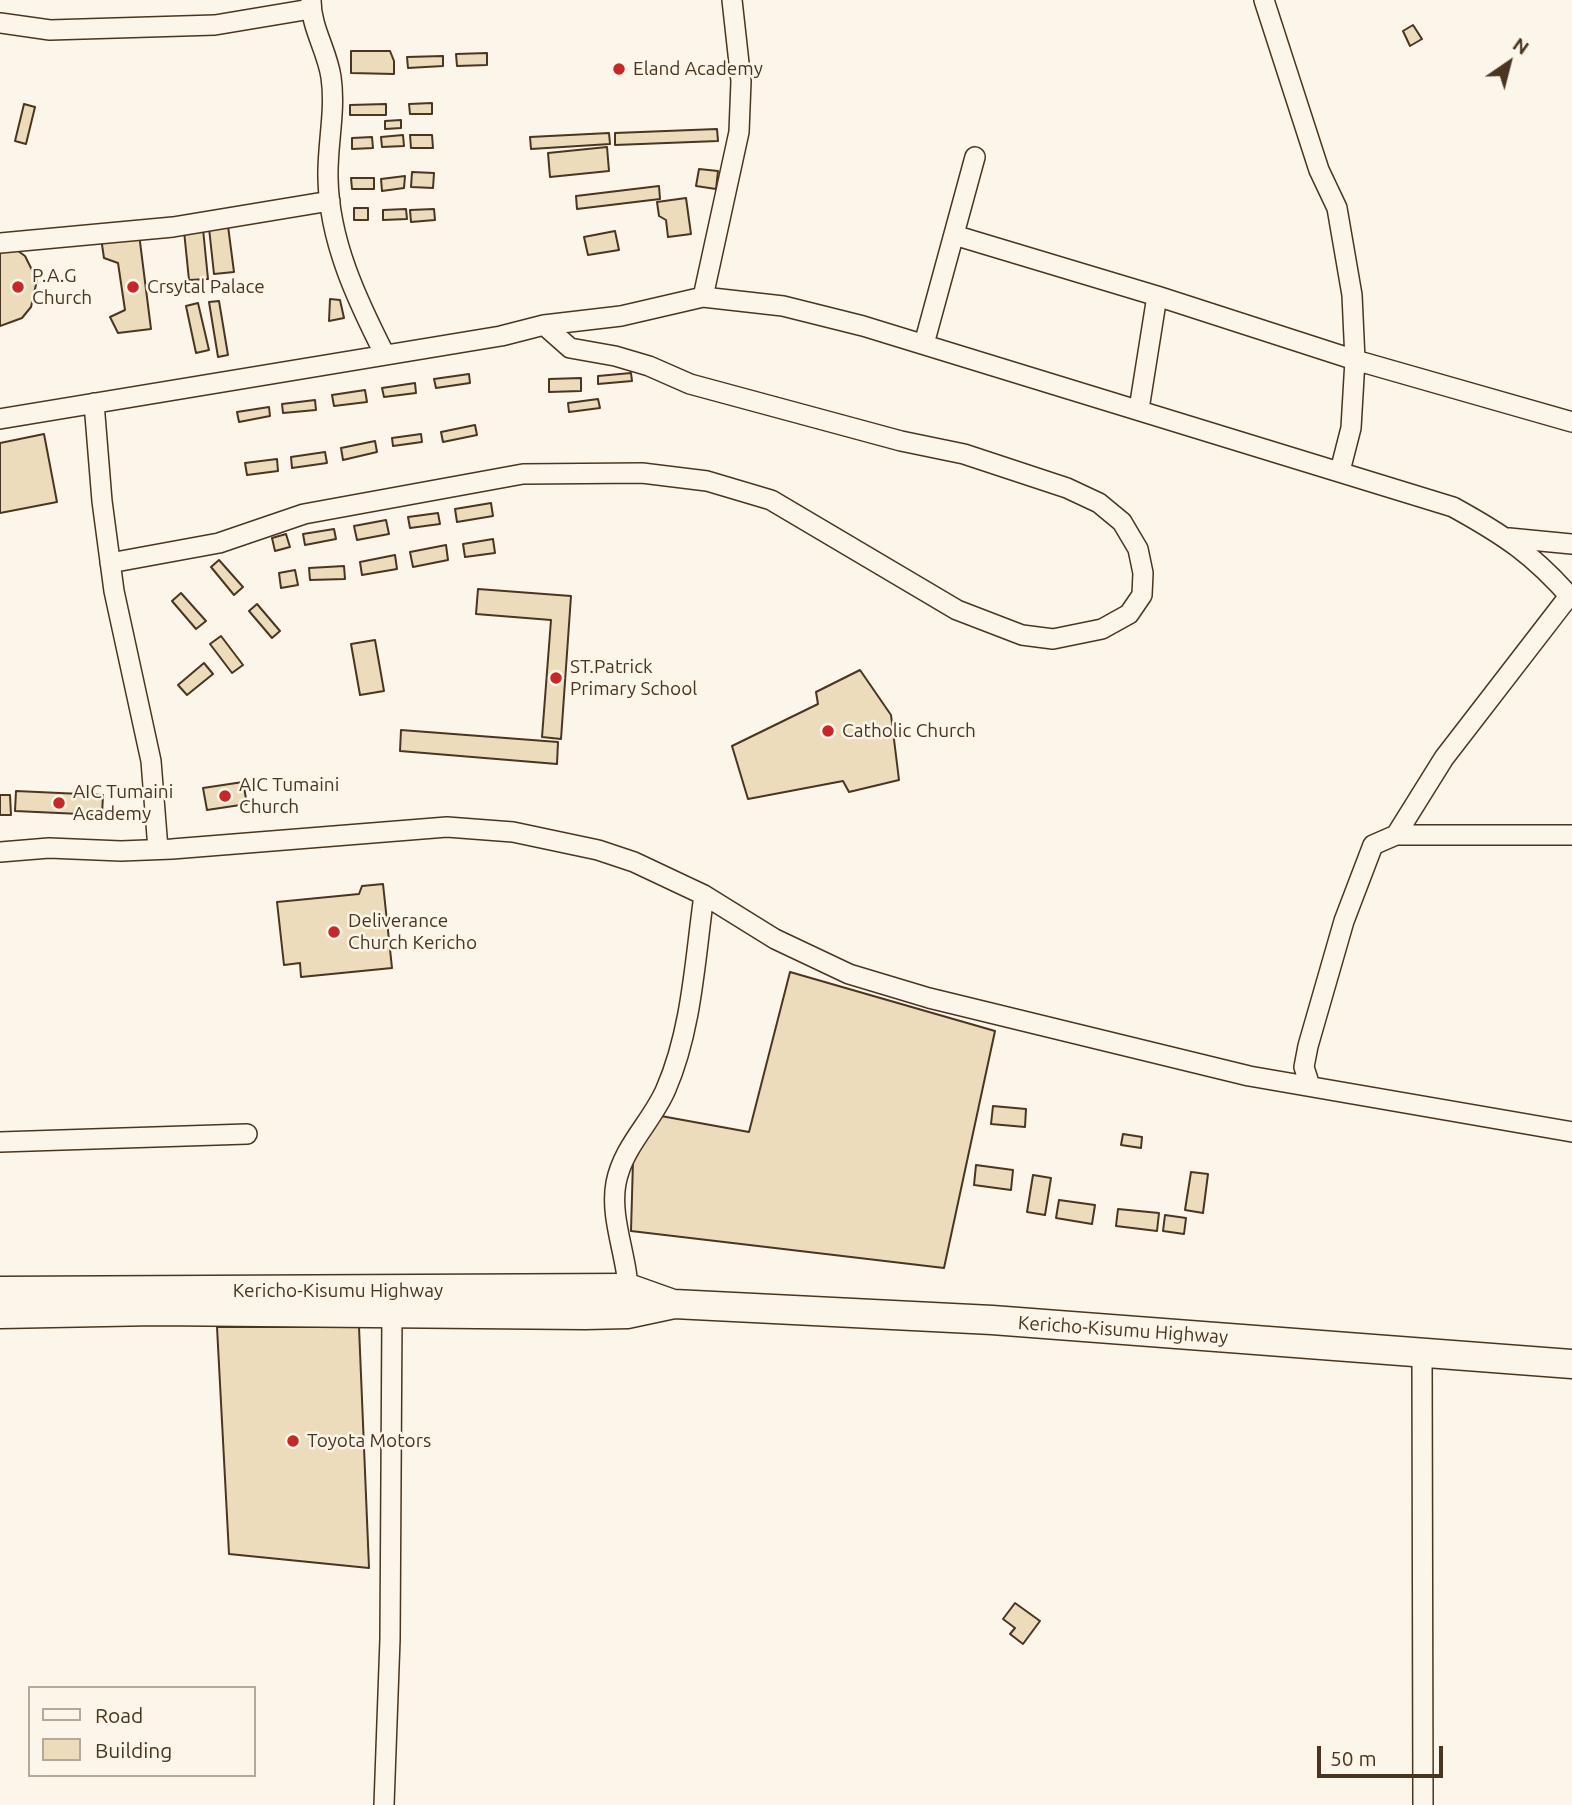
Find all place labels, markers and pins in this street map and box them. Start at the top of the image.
place label: Eland Academy [633,58,763,80]
marker: Eland Academy [611,61,627,77]
place label: P.A.G Church [32,265,92,309]
place label: Crsytal Palace [147,276,265,298]
marker: P.A.G Church [10,279,26,295]
marker: Crsytal Palace [125,279,141,295]
place label: ST.Patrick Primary School [570,656,697,700]
marker: ST.Patrick Primary School [548,670,564,686]
place label: Catholic Church [842,720,976,742]
marker: Catholic Church [820,723,836,739]
place label: AIC Tumaini Church [239,774,339,818]
place label: AIC Tumaini Academy [73,781,173,825]
marker: AIC Tumaini Church [217,788,233,804]
marker: AIC Tumaini Academy [51,795,67,811]
place label: Deliverance Church Kericho [348,910,477,954]
marker: Deliverance Church Kericho [326,924,342,940]
place label: Toyota Motors [307,1430,431,1452]
marker: Toyota Motors [285,1433,301,1449]

